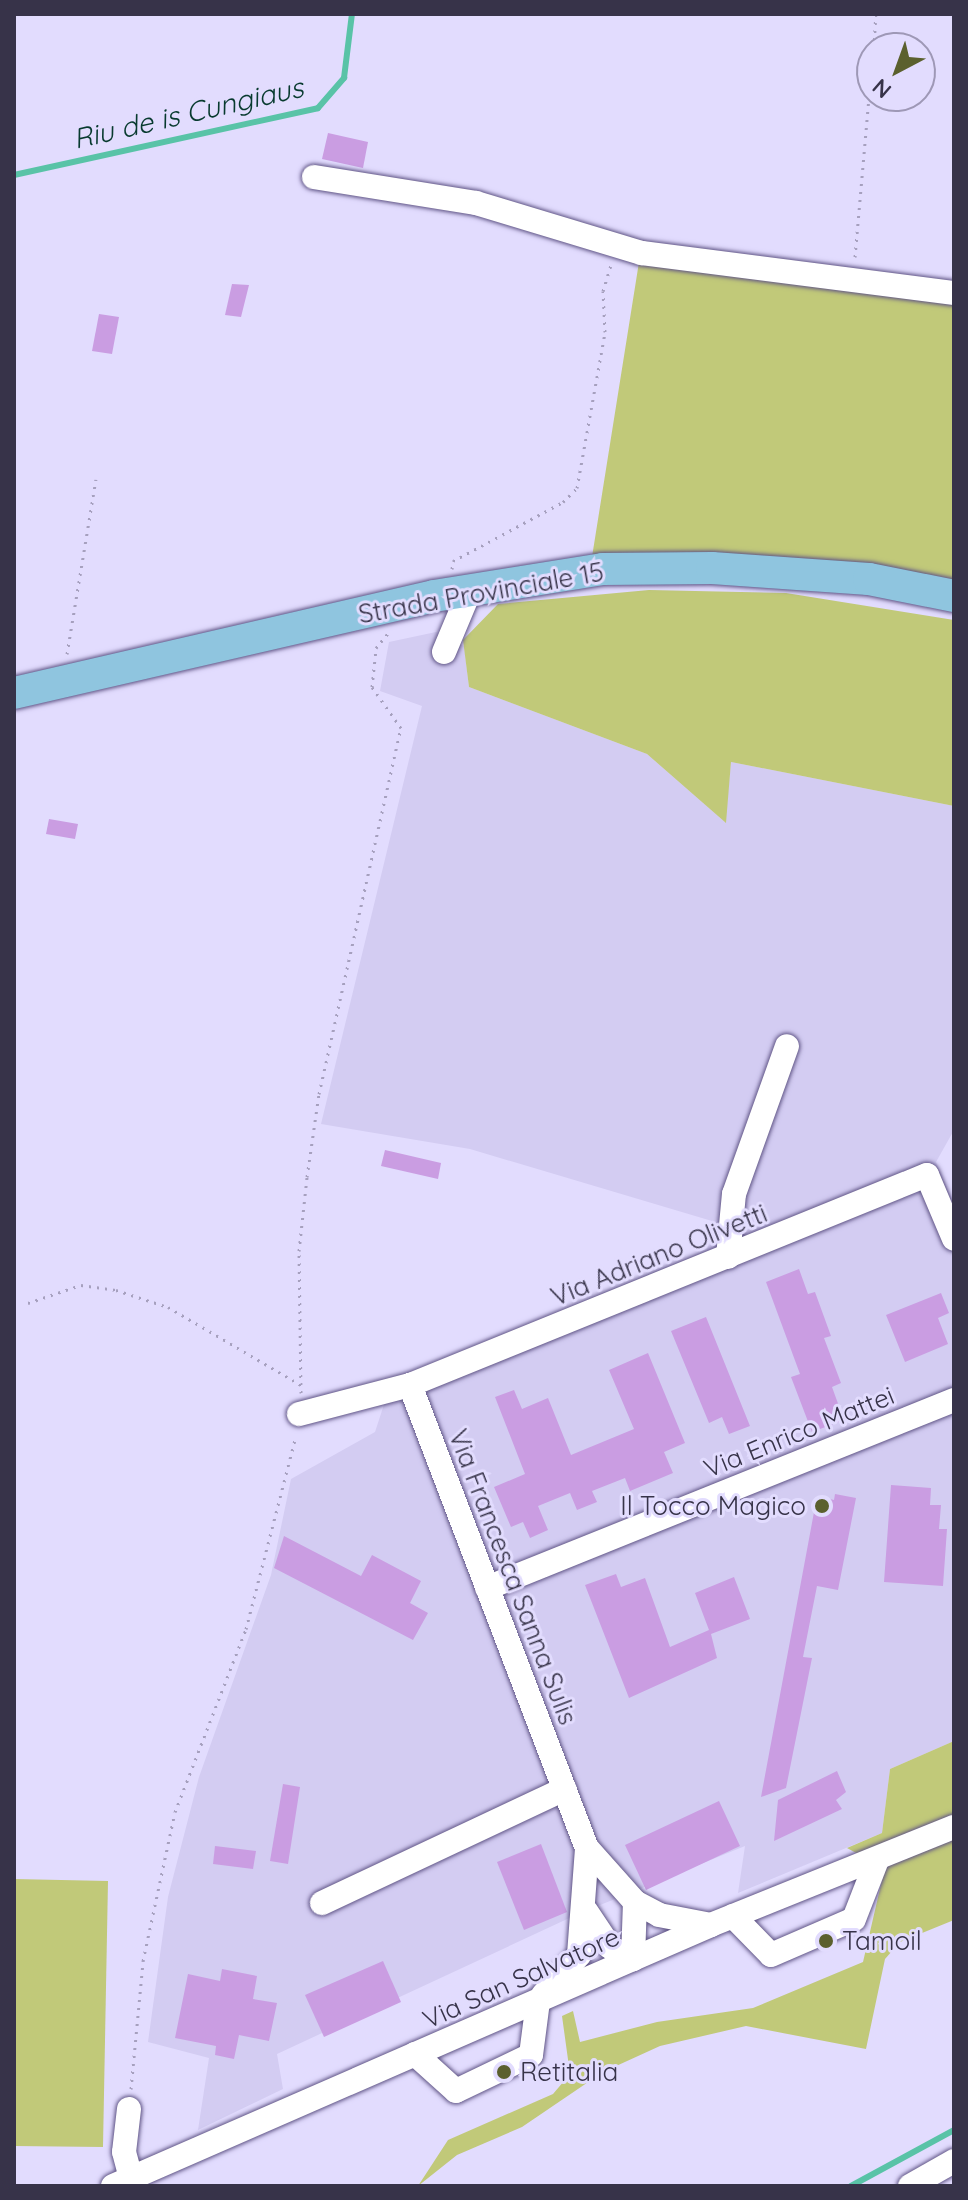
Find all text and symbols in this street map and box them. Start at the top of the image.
north arrow [856,32,936,112]
water label: Riu de is Cungiaus [70,70,306,156]
text: N [866,73,897,104]
street label: Strada Provinciale 15 [356,556,606,630]
street label: Via Adriano Olivetti [546,1197,772,1313]
street label: Via Enrico Mattei [699,1380,899,1484]
street label: Via Francesca Sanna Sulis [442,1425,584,1729]
place label: Il Tocco Magico [620,1490,806,1522]
marker: Il Tocco Magico [813,1497,831,1515]
street label: Via San Salvatore [418,1921,624,2035]
place label: Tamoil [842,1925,922,1957]
marker: Tamoil [817,1932,835,1950]
place label: Retitalia [520,2056,618,2088]
marker: Retitalia [495,2063,513,2081]

